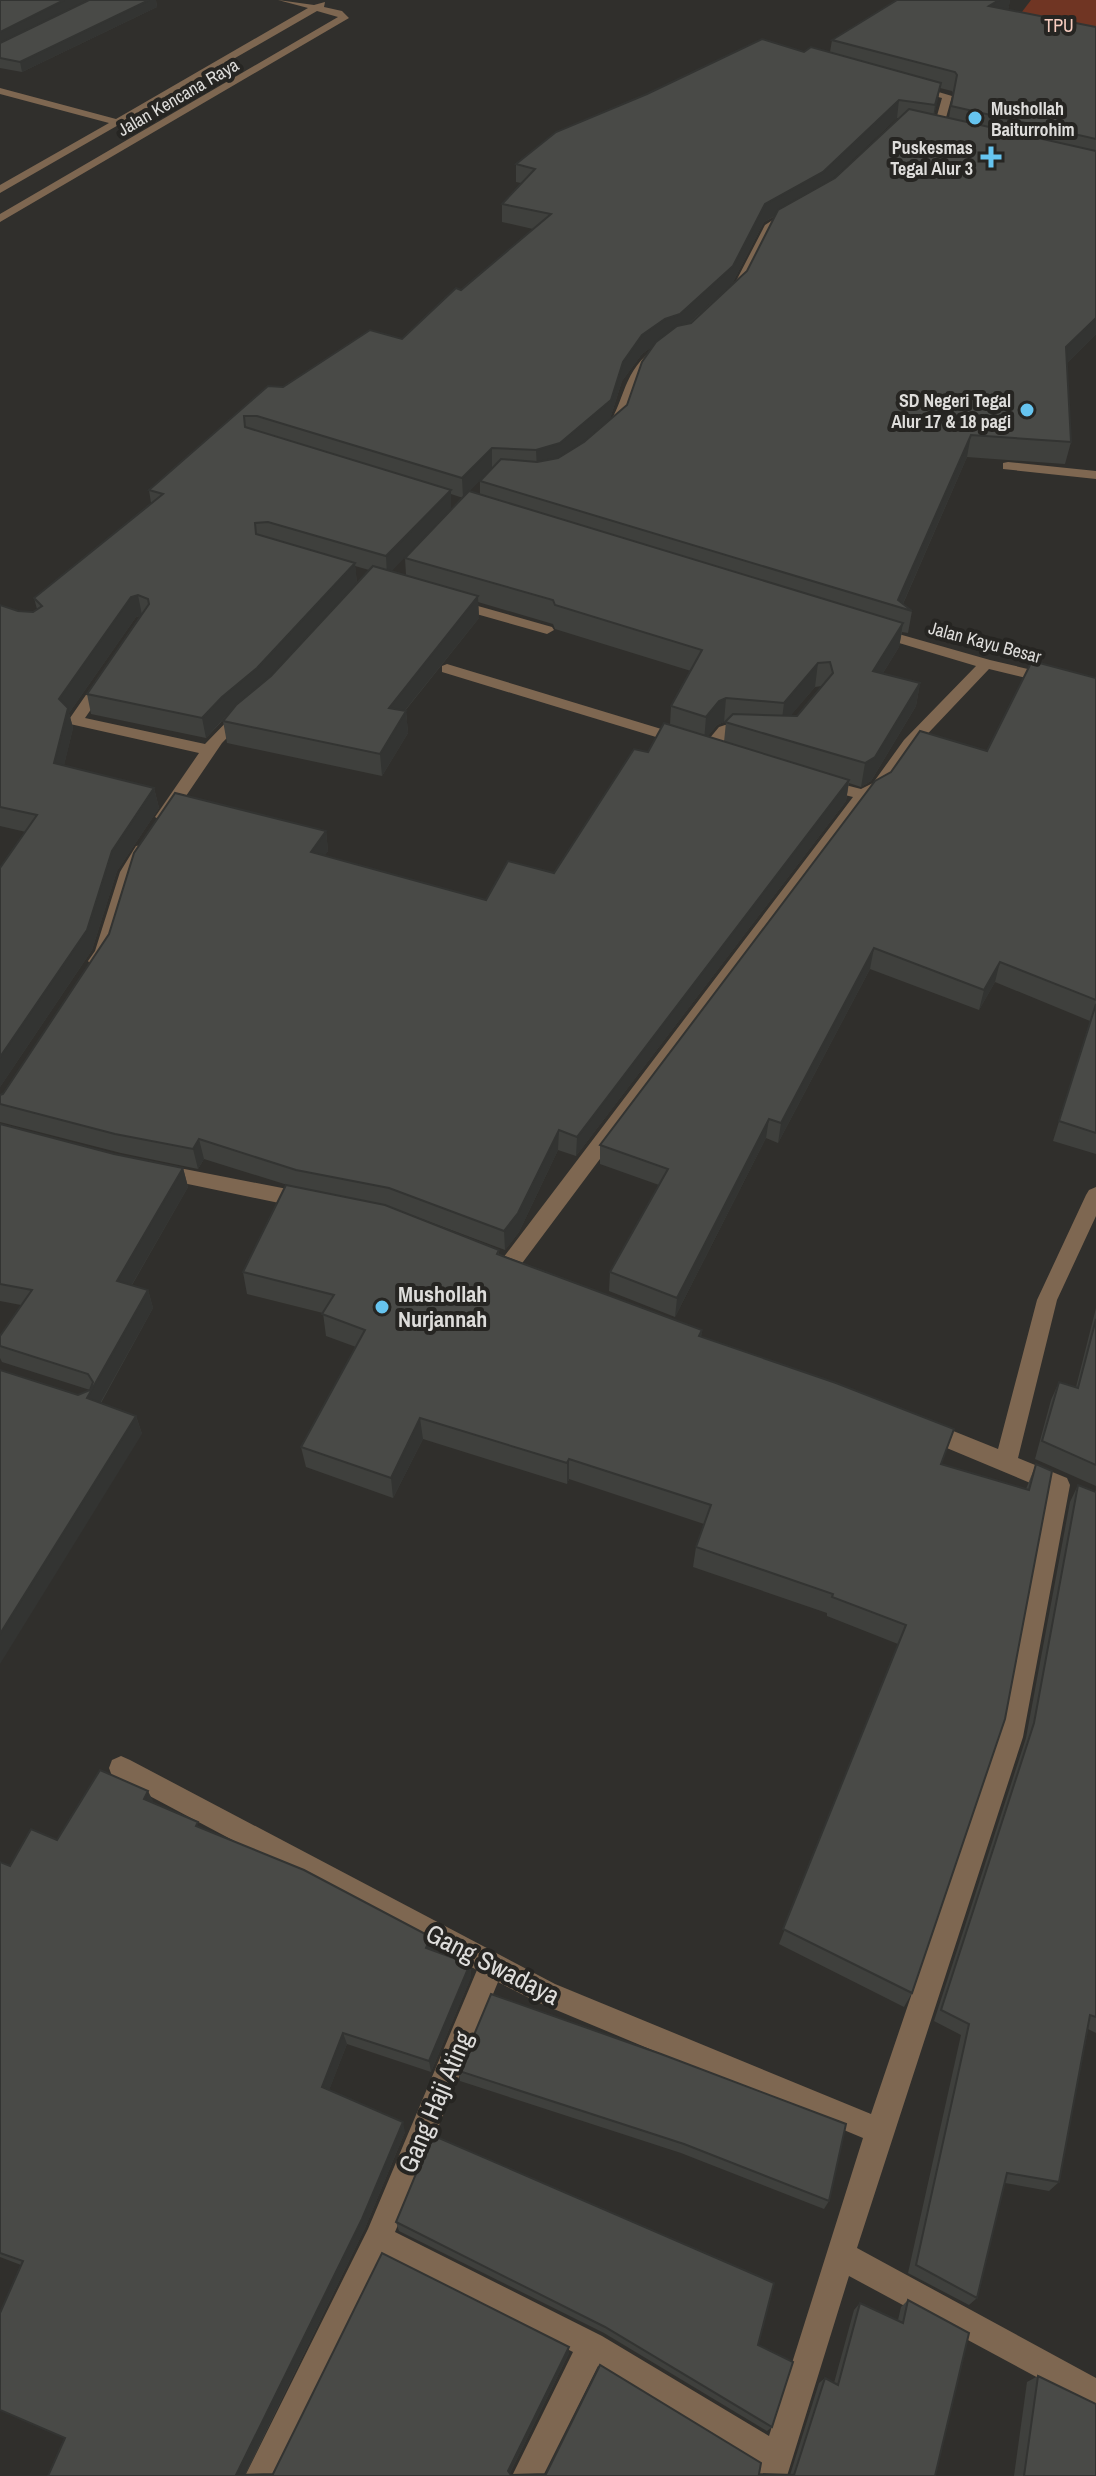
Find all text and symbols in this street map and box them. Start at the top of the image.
park label: TPU [1044,13,1074,38]
street label: Jalan Kencana Raya [113,52,243,142]
place label: Mushollah Baiturrohim [991,96,1075,142]
marker: Mushollah Baiturrohim [966,109,984,127]
place label: Puskesmas Tegal Alur 3 [890,135,973,181]
marker: Puskesmas Tegal Alur 3 [980,146,1002,168]
place label: SD Negeri Tegal Alur 17 & 18 pagi [891,388,1011,434]
marker: SD Negeri Tegal Alur 17 & 18 pagi [1018,401,1036,419]
street label: Jalan Kayu Besar [926,615,1044,669]
place label: Mushollah Nurjannah [398,1279,487,1334]
marker: Mushollah Nurjannah [373,1298,391,1316]
street label: Gang Swadaya [420,1915,566,2013]
street label: Gang Haji Ating [389,2026,481,2178]

